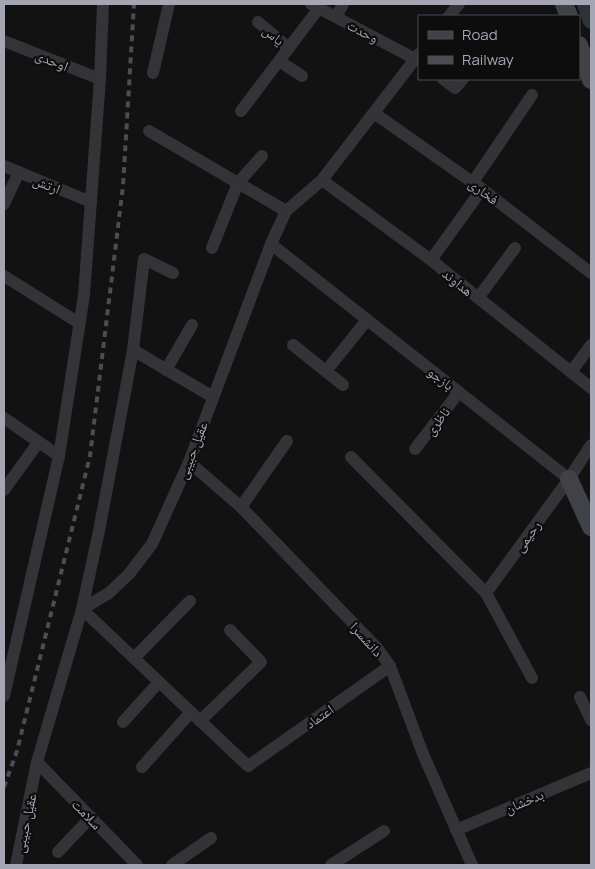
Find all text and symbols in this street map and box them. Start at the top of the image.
street label: وحدت [344,15,382,47]
legend [418,15,580,80]
street label: یاس [259,20,289,50]
text: Road [462,24,498,45]
street label: اوحدی [33,45,71,75]
text: Railway [462,49,514,70]
street label: ارتش [31,170,63,198]
street label: فخاری [465,174,503,209]
street label: هداوند [439,264,477,300]
street label: بازجو [424,362,458,394]
street label: ناظری [420,403,454,439]
street label: عقیل حبیبی [172,418,212,482]
street label: رحیمی [509,516,545,556]
street label: دانشسرا [346,618,388,661]
street label: اعتماد [301,699,337,733]
street label: بدخشان [502,784,546,818]
street label: عقیل حبیبی [9,792,41,854]
street label: سلامت [68,795,106,833]

